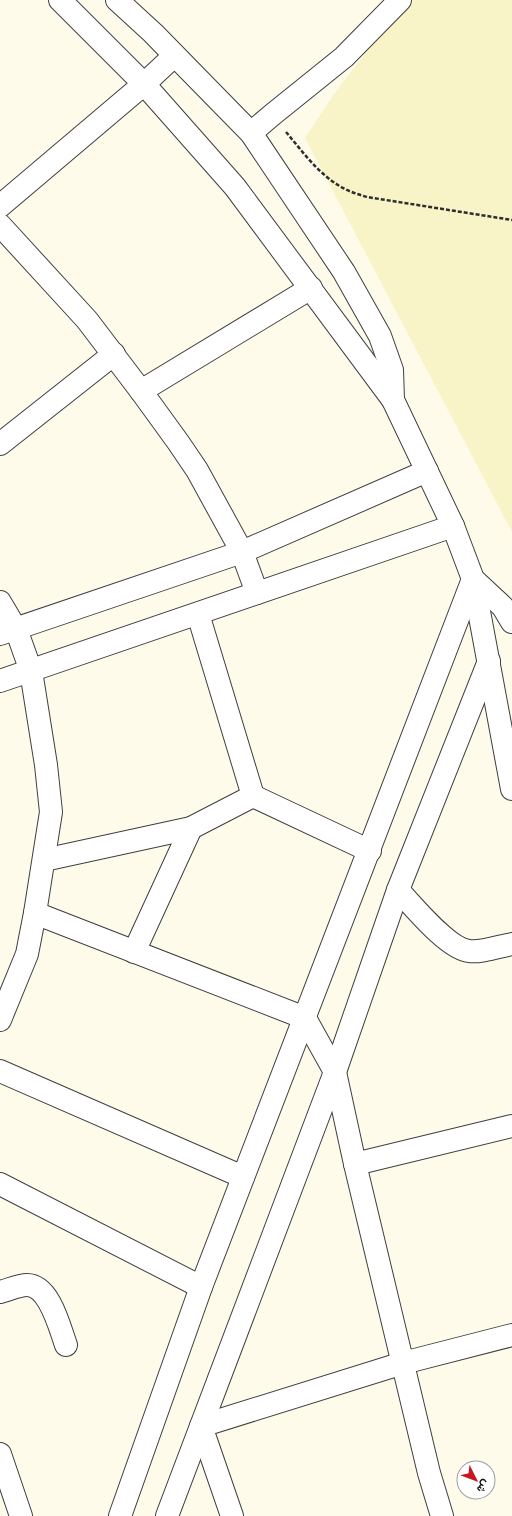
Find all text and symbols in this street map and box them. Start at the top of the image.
north arrow [456,1460,496,1500]
text: ش [473,1476,493,1496]

